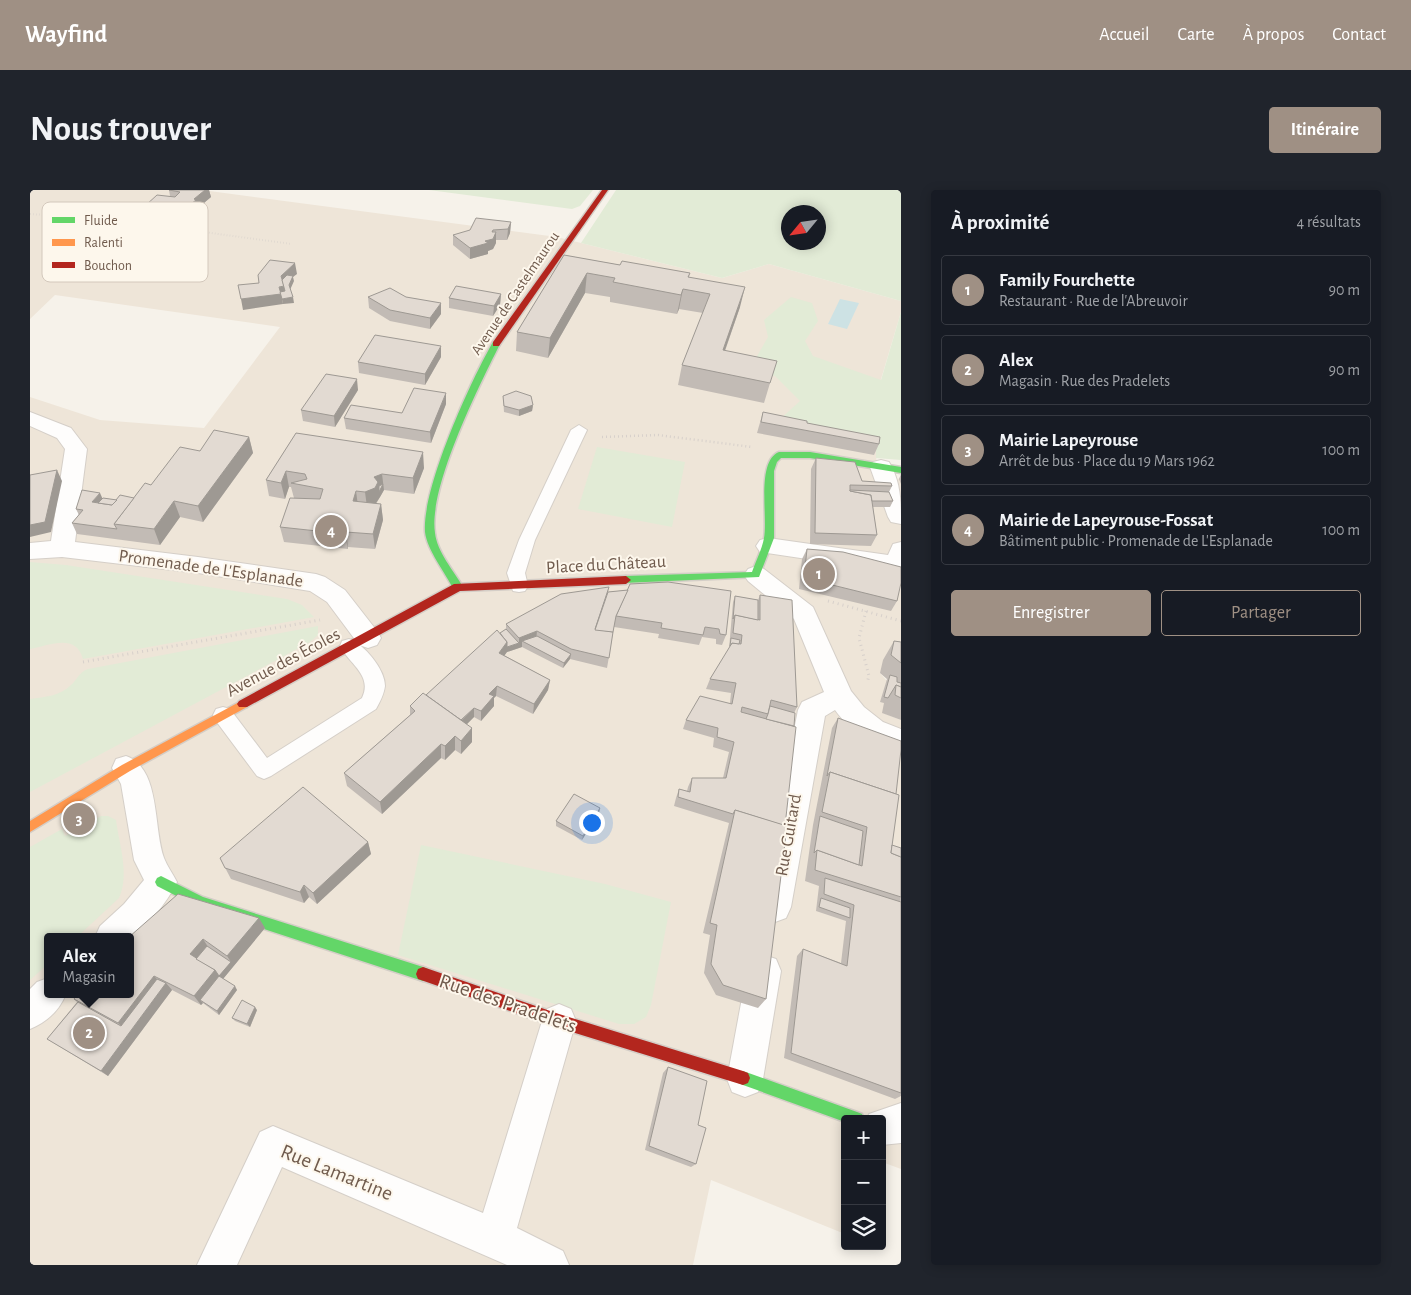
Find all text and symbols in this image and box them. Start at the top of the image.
text: Wayfind [25,23,107,47]
text: Accueil [1099,26,1150,44]
text: Carte [1178,26,1215,44]
text: À propos [1243,26,1304,44]
text: Contact [1332,26,1386,44]
button: Itinéraire [1269,107,1381,153]
text: Nous trouver [30,112,211,147]
legend [42,202,208,282]
north arrow [781,205,826,250]
text: À proximité [951,212,1049,233]
text: Fluide [84,214,118,228]
text: 4 résultats [1297,214,1361,230]
street label: Avenue de Castelmaurou [469,229,562,358]
text: Ralenti [84,236,123,250]
text: Bouchon [84,259,132,273]
text: Family Fourchette [999,271,1135,290]
text: 1 [965,282,971,298]
text: 90 m [1329,282,1360,298]
text: Restaurant · Rue de l'Abreuvoir [999,293,1188,309]
text: Alex [999,351,1033,370]
text: 2 [964,362,972,378]
text: 90 m [1329,362,1360,378]
text: Magasin · Rue des Pradelets [999,373,1170,389]
text: Mairie Lapeyrouse [999,431,1138,450]
text: 3 [965,442,971,458]
text: 100 m [1322,442,1360,458]
text: Arrêt de bus · Place du 19 Mars 1962 [999,453,1215,469]
text: Mairie de Lapeyrouse-Fossat [999,511,1213,530]
pin: 4 [315,512,347,550]
text: 4 [964,522,972,538]
text: 100 m [1322,522,1360,538]
text: Bâtiment public · Promenade de L'Esplanade [999,533,1273,549]
street label: Promenade de L'Esplanade [117,547,304,591]
street label: Place du Château [546,553,666,577]
pin: 1 [803,555,835,593]
button: Enregistrer [951,590,1151,636]
button: Partager [1161,590,1361,636]
street label: Avenue des Écoles [222,623,343,700]
street label: Rue Guitard [773,793,805,878]
pin: 3 [63,800,95,838]
your location [579,810,605,836]
popup [44,933,134,998]
text: Alex [63,947,97,966]
text: Magasin [63,969,115,985]
street label: Rue des Pradelets [437,970,579,1037]
pin: 2 [73,1014,105,1052]
map controls [841,1115,886,1250]
button: + [841,1115,886,1160]
street label: Rue Lamartine [278,1141,396,1204]
button: − [841,1160,886,1205]
button: layers [841,1205,886,1250]

